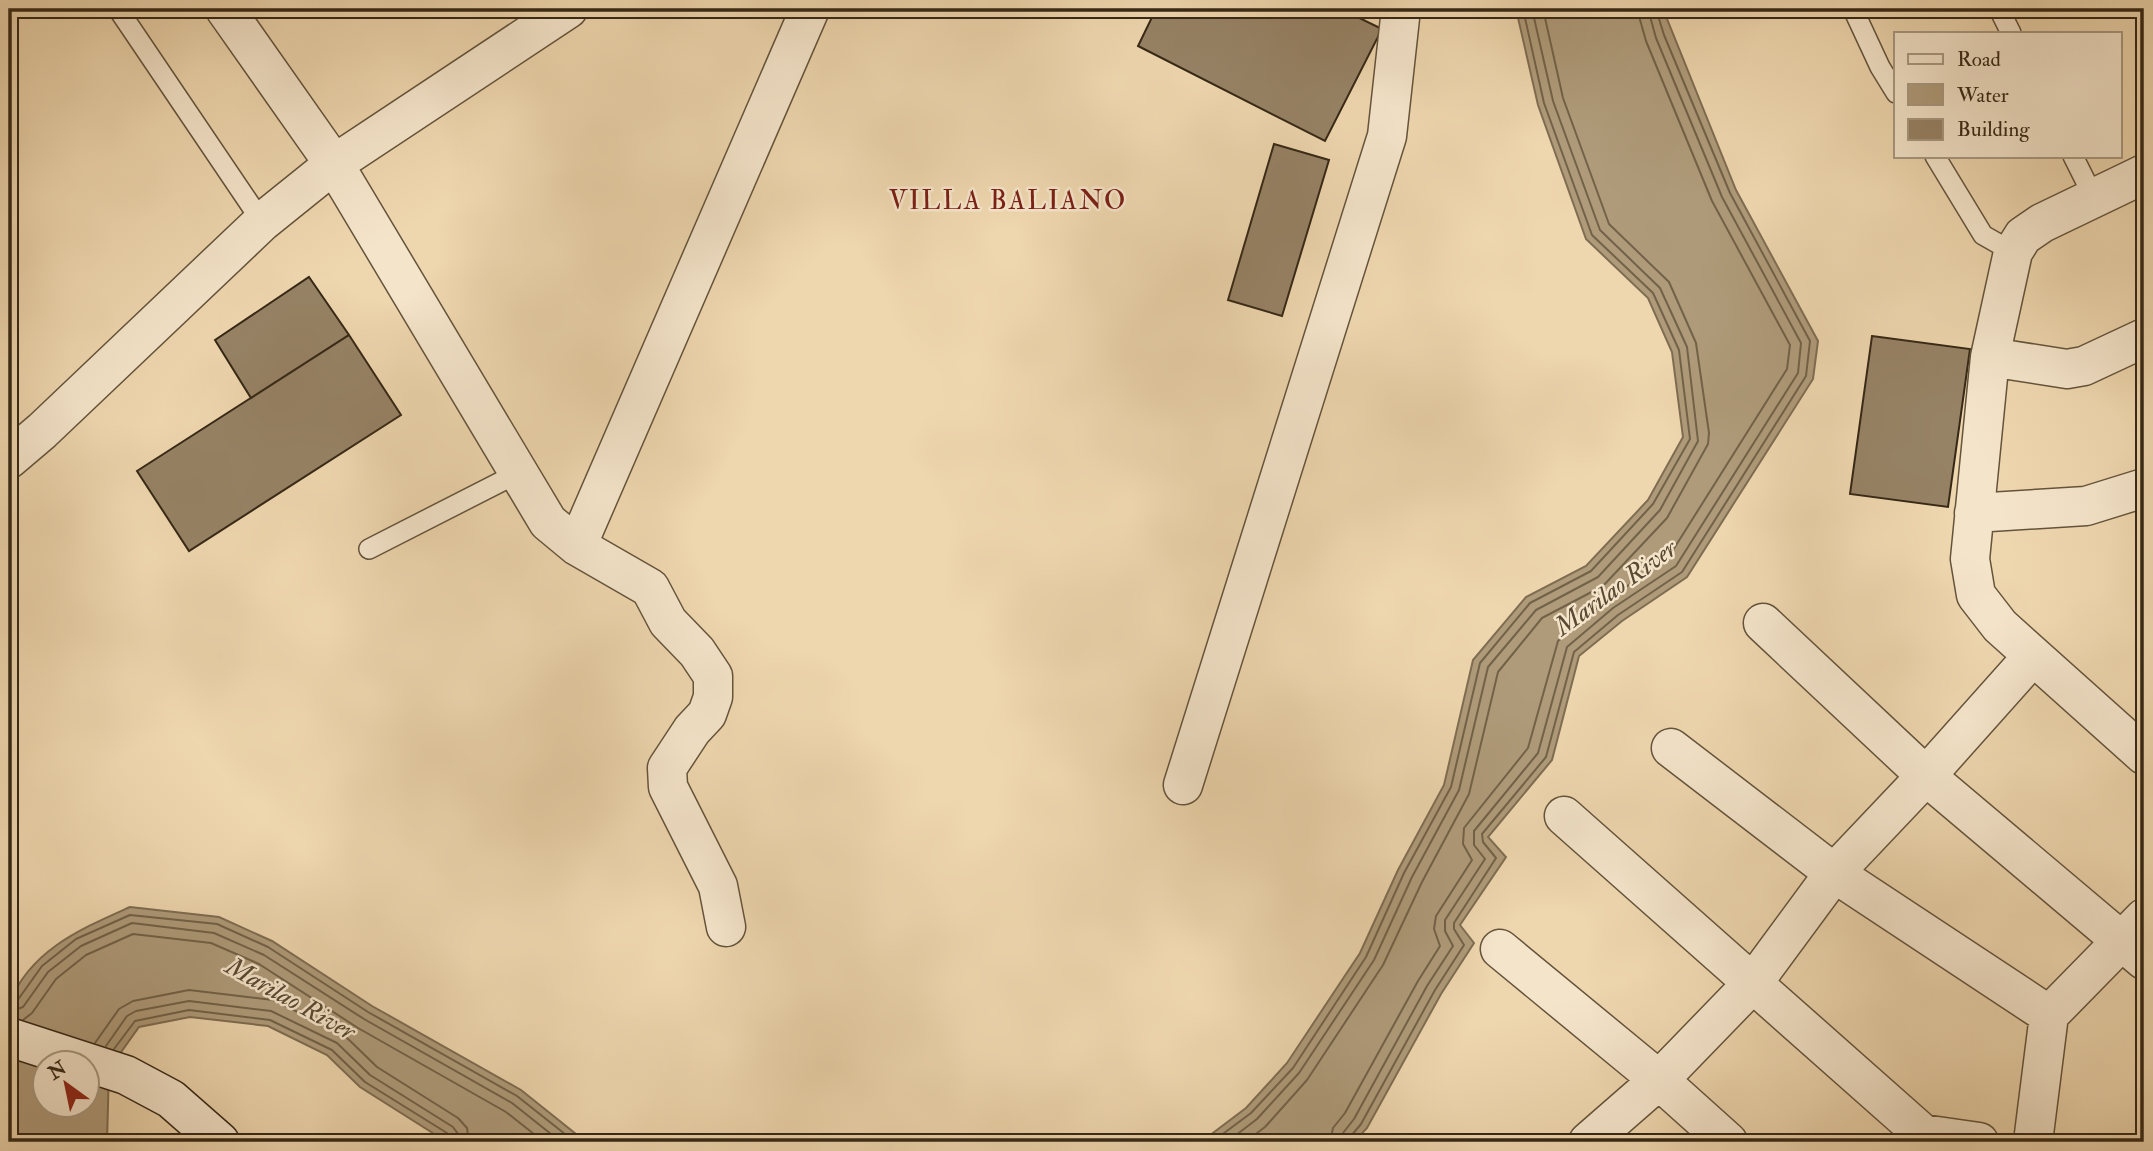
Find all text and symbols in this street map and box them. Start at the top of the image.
legend [1894,32,2122,158]
text: Road [1957,46,2002,73]
text: Water [1956,82,2009,109]
text: Building [1957,116,2030,143]
district label: VILLA BALIANO [889,185,1127,217]
water label: Marilao River [1547,532,1684,644]
water label: Marilao River [218,949,362,1048]
north arrow [32,1050,102,1120]
text: N [43,1055,72,1086]

